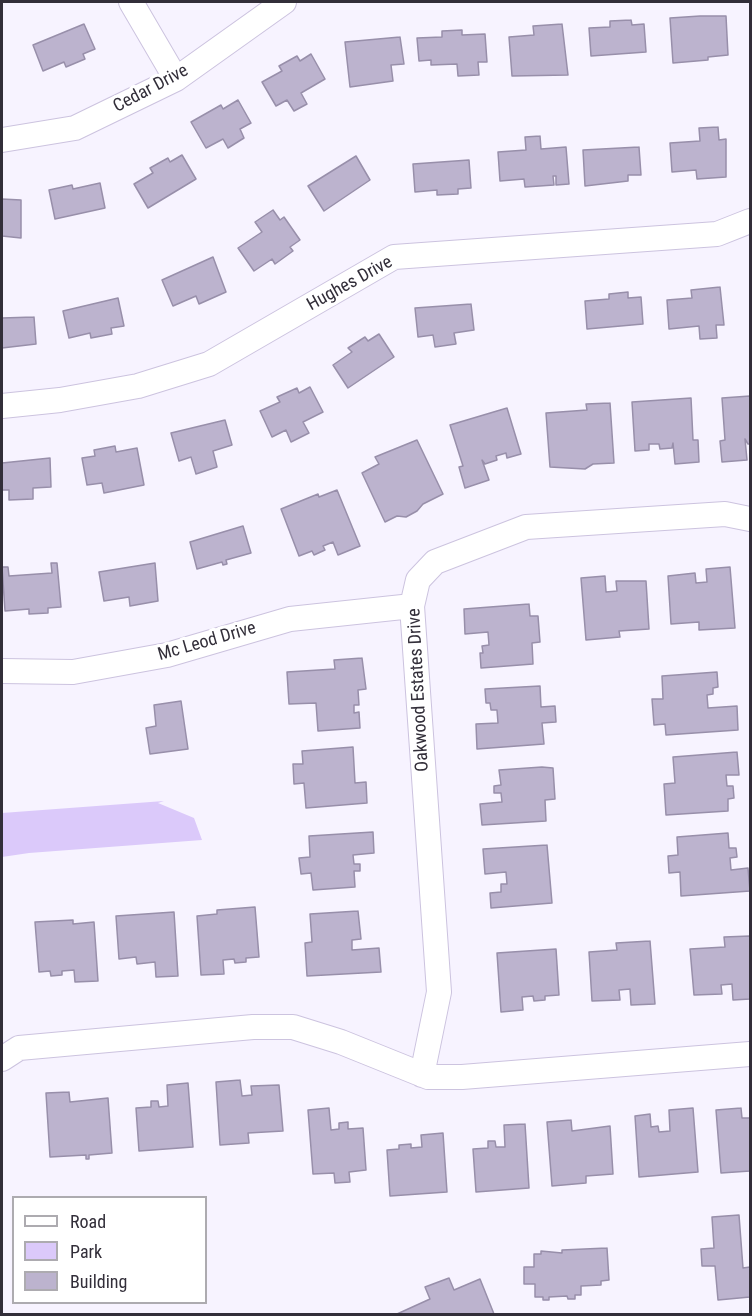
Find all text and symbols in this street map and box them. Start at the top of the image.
street label: Cedar Drive [110,60,192,118]
street label: Hughes Drive [304,252,396,316]
street label: Oakwood Estates Drive [404,608,434,772]
street label: Mc Leod Drive [155,618,259,666]
legend [12,1196,207,1304]
text: Road [70,1211,106,1232]
text: Park [70,1241,102,1262]
text: Building [70,1271,127,1292]

